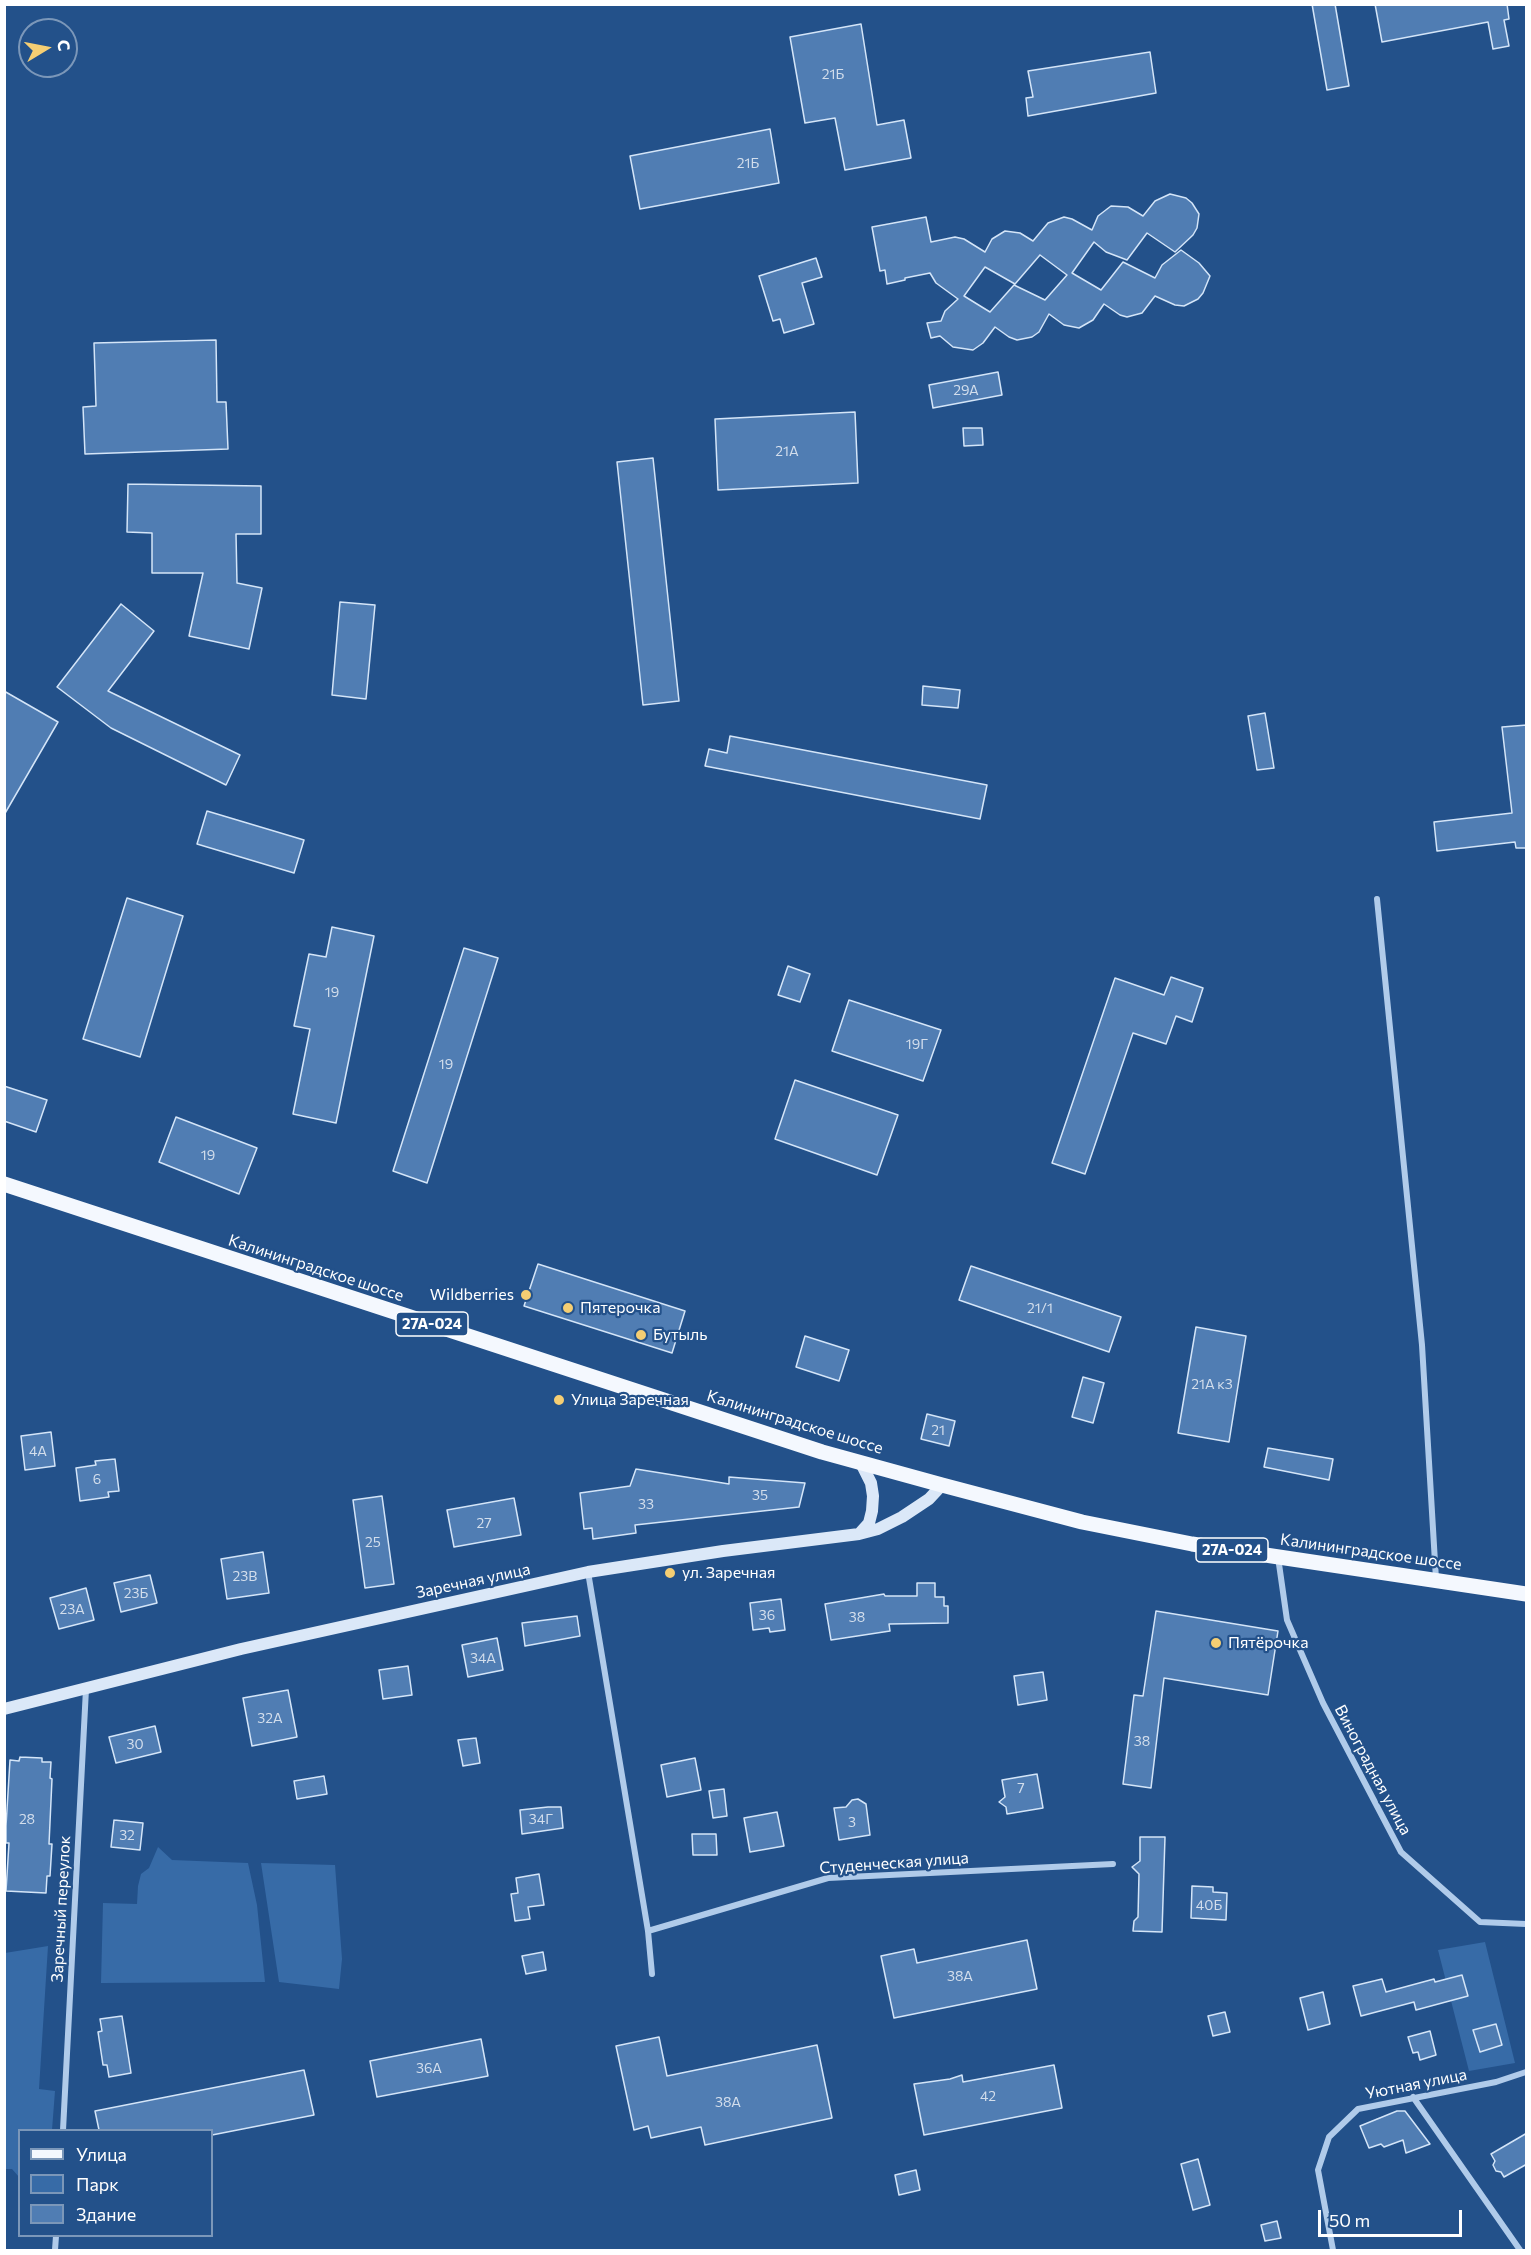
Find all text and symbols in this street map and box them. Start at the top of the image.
north arrow [18,18,78,78]
text: С [54,38,75,52]
house number: 21Б [822,66,844,82]
house number: 21Б [737,155,759,171]
house number: 29А [953,382,979,398]
house number: 21А [775,443,799,459]
house number: 19 [325,984,339,1000]
house number: 19Г [906,1036,928,1052]
house number: 19 [439,1056,453,1072]
house number: 19 [201,1147,215,1163]
street label: Калининградское шоссе [226,1231,406,1305]
place label: Wildberries [430,1285,514,1305]
marker: Wildberries [519,1288,533,1302]
place label: Пятерочка [580,1298,660,1318]
house number: 21/1 [1027,1300,1053,1316]
marker: Пятерочка [561,1301,575,1315]
road number: 27А-024 [396,1312,468,1336]
place label: Бутыль [653,1325,708,1345]
marker: Бутыль [634,1328,648,1342]
house number: 21А к3 [1191,1376,1233,1392]
street label: Калининградское шоссе [705,1386,885,1458]
place label: Улица Заречная [571,1390,689,1410]
marker: Улица Заречная [552,1393,566,1407]
house number: 21 [931,1422,945,1438]
house number: 4А [29,1443,47,1459]
house number: 6 [93,1471,101,1487]
house number: 35 [752,1487,768,1503]
house number: 33 [638,1496,654,1512]
house number: 27 [476,1515,492,1531]
street label: Калининградское шоссе [1279,1530,1463,1574]
house number: 25 [365,1534,381,1550]
road number: 27А-024 [1196,1538,1268,1562]
street label: Заречная улица [414,1560,532,1602]
place label: ул. Заречная [682,1563,775,1583]
marker: ул. Заречная [663,1566,677,1580]
house number: 23В [233,1568,257,1584]
house number: 23Б [124,1585,148,1601]
house number: 23А [59,1601,85,1617]
house number: 36 [759,1607,775,1623]
house number: 38 [849,1609,865,1625]
place label: Пятёрочка [1228,1633,1308,1653]
marker: Пятёрочка [1209,1636,1223,1650]
house number: 34А [470,1650,496,1666]
street label: Виноградная улица [1331,1702,1415,1838]
house number: 32А [257,1710,283,1726]
house number: 38 [1134,1733,1150,1749]
house number: 30 [126,1736,144,1752]
house number: 7 [1017,1780,1025,1796]
house number: 28 [19,1811,35,1827]
house number: 34Г [529,1811,553,1827]
house number: 3 [848,1814,856,1830]
house number: 32 [119,1827,135,1843]
street label: Заречный переулок [48,1835,74,1983]
street label: Студенческая улица [819,1848,969,1878]
house number: 40Б [1196,1897,1222,1913]
house number: 38А [947,1968,973,1984]
house number: 36А [416,2060,442,2076]
street label: Уютная улица [1364,2065,1468,2103]
house number: 42 [980,2088,996,2104]
house number: 38А [715,2094,741,2110]
legend [18,2129,213,2237]
text: Улица [76,2143,127,2165]
text: Парк [76,2173,119,2195]
scale bar [1321,2198,1465,2236]
text: Здание [76,2203,136,2225]
text: 50 m [1329,2209,1370,2231]

